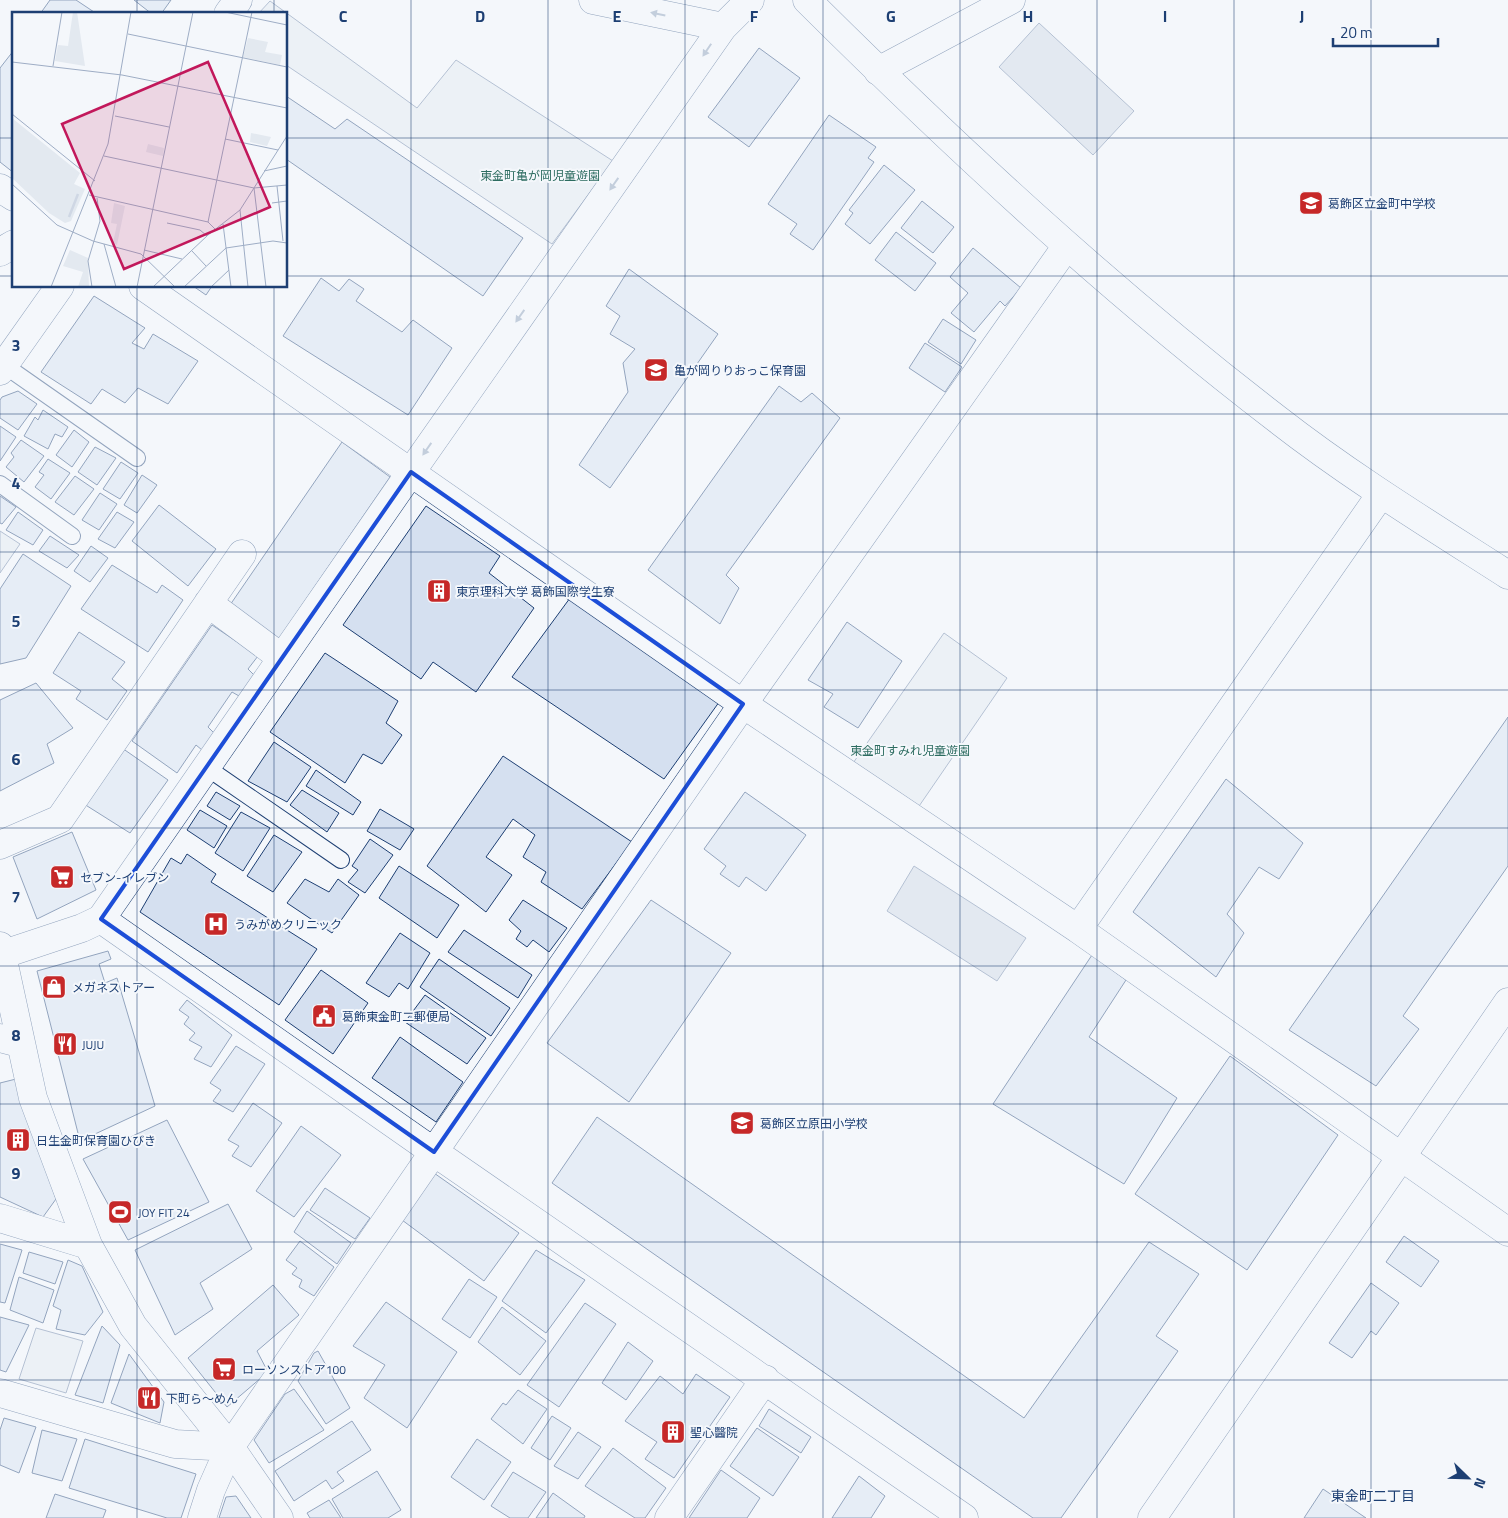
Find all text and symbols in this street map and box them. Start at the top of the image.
text: C [339,4,348,28]
text: D [475,4,485,28]
text: E [613,4,622,28]
text: F [750,4,759,28]
text: G [886,4,896,28]
text: H [1023,4,1033,28]
text: I [1163,4,1167,28]
text: J [1300,4,1304,28]
one-way arrow [650,9,666,17]
inset map [12,12,288,288]
scale bar [1333,15,1438,47]
text: 20 m [1340,21,1373,44]
one-way arrow [702,44,712,57]
park label: 東金町亀が岡児童遊園 [480,166,600,185]
one-way arrow [609,177,619,190]
school or university icon: 葛飾区立金町中学校 [1298,190,1324,216]
place label: 葛飾区立金町中学校 [1328,194,1436,213]
one-way arrow [515,309,526,322]
text: 3 [12,333,20,357]
school or university icon: 亀が岡りりおっこ保育園 [643,357,669,383]
place label: 亀が岡りりおっこ保育園 [674,361,806,380]
one-way arrow [422,442,432,456]
text: 4 [12,471,21,495]
building icon: 東京理科大学 葛飾国際学生寮 [426,578,452,604]
place label: 東京理科大学 葛飾国際学生寮 [456,582,615,601]
text: 5 [12,609,21,633]
park label: 東金町すみれ児童遊園 [850,741,970,760]
text: 6 [12,747,21,771]
supermarket icon: セブン-イレブン [49,864,75,890]
place label: セブン-イレブン [80,868,169,887]
text: 7 [12,885,20,909]
hospital icon: うみがめクリニック [203,911,229,937]
place label: うみがめクリニック [234,915,342,934]
shop icon: メガネストアー [41,974,67,1000]
place label: メガネストアー [72,978,155,997]
public building icon: 葛飾東金町二郵便局 [311,1003,337,1029]
place label: 葛飾東金町二郵便局 [342,1007,450,1026]
text: 8 [12,1023,21,1047]
restaurant icon: JUJU [52,1031,78,1057]
place label: JUJU [82,1035,104,1054]
school or university icon: 葛飾区立原田小学校 [729,1110,755,1136]
place label: 葛飾区立原田小学校 [760,1114,868,1133]
building icon: 日生金町保育園ひびき [5,1127,31,1153]
place label: 日生金町保育園ひびき [36,1131,156,1150]
text: 9 [12,1161,21,1185]
sports icon: JOY FIT 24 [107,1199,133,1225]
place label: JOY FIT 24 [138,1203,190,1222]
supermarket icon: ローソンストア100 [211,1356,237,1382]
place label: ローソンストア100 [242,1360,346,1379]
restaurant icon: 下町ら～めん [136,1385,162,1411]
place label: 下町ら～めん [166,1389,238,1408]
building icon: 聖心醫院 [660,1419,686,1445]
place label: 聖心醫院 [690,1423,738,1442]
north arrow [1443,1453,1493,1503]
text: N [1469,1475,1492,1492]
district label: 東金町二丁目 [1331,1485,1415,1506]

